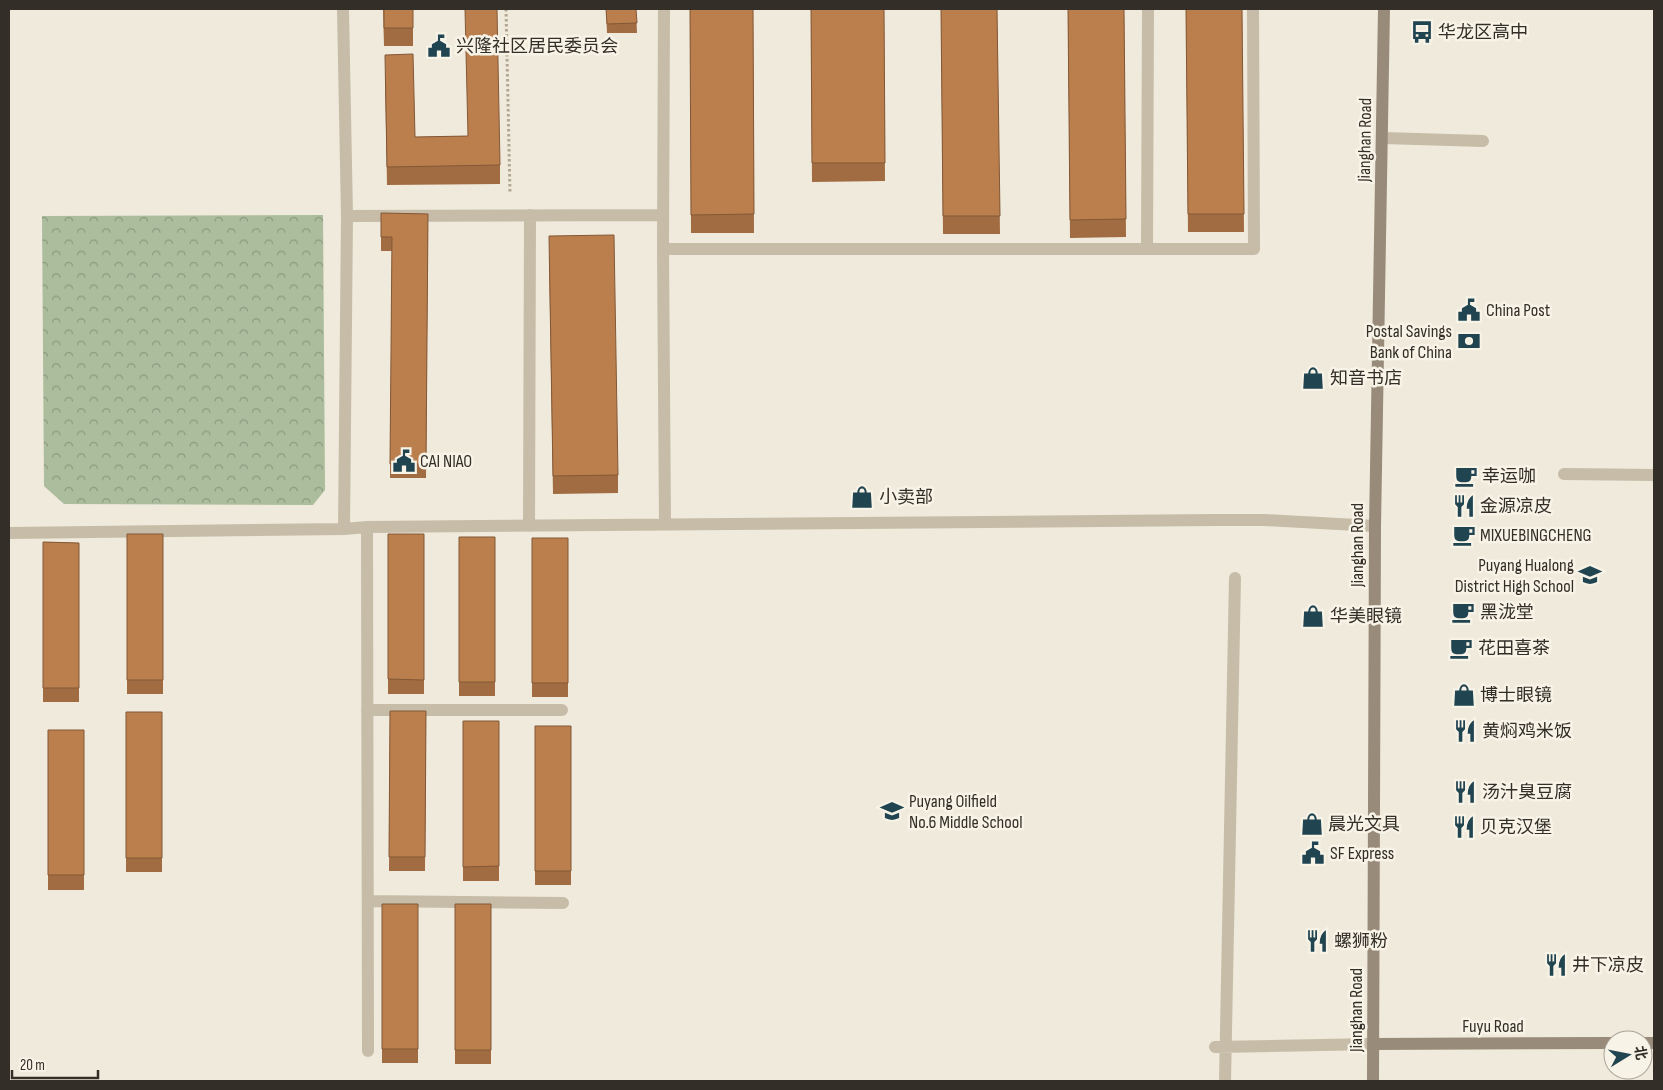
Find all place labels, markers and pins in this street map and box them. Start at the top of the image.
bus stop icon: 华龙区高中 [1409,19,1435,45]
place label: 华龙区高中 [1438,22,1528,43]
public building icon: 兴隆社区居民委员会 [426,33,452,59]
place label: 兴隆社区居民委员会 [456,36,618,57]
public building icon: China Post [1456,297,1482,323]
place label: China Post [1486,300,1551,321]
place label: Postal Savings Bank of China [1366,321,1452,363]
bank icon: Postal Savings Bank of China [1456,328,1482,354]
shop icon: 知音书店 [1300,365,1326,391]
place label: 知音书店 [1330,368,1402,389]
public building icon: CAI NIAO [391,448,417,474]
place label: CAI NIAO [420,451,472,472]
cafe icon: 幸运咖 [1453,463,1479,489]
place label: 幸运咖 [1482,466,1536,487]
shop icon: 小卖部 [849,484,875,510]
place label: 小卖部 [879,487,933,508]
restaurant icon: 金源凉皮 [1451,493,1477,519]
place label: 金源凉皮 [1480,496,1552,517]
cafe icon: MIXUEBINGCHENG [1451,522,1477,548]
place label: MIXUEBINGCHENG [1480,525,1592,546]
place label: Puyang Hualong District High School [1455,555,1574,597]
school or university icon: Puyang Hualong District High School [1577,562,1603,588]
cafe icon: 黑泷堂 [1450,599,1476,625]
place label: 黑泷堂 [1480,602,1534,623]
shop icon: 华美眼镜 [1300,603,1326,629]
place label: 华美眼镜 [1330,606,1402,627]
cafe icon: 花田喜茶 [1448,635,1474,661]
place label: 花田喜茶 [1478,638,1550,659]
shop icon: 博士眼镜 [1451,682,1477,708]
place label: 博士眼镜 [1480,685,1552,706]
restaurant icon: 黄焖鸡米饭 [1452,718,1478,744]
place label: 黄焖鸡米饭 [1482,721,1572,742]
restaurant icon: 汤汁臭豆腐 [1452,779,1478,805]
place label: 汤汁臭豆腐 [1482,782,1572,803]
place label: Puyang Oilfield No.6 Middle School [909,791,1023,833]
school or university icon: Puyang Oilfield No.6 Middle School [879,798,905,824]
shop icon: 晨光文具 [1299,811,1325,837]
place label: 晨光文具 [1328,814,1400,835]
restaurant icon: 贝克汉堡 [1451,814,1477,840]
place label: 贝克汉堡 [1480,817,1552,838]
public building icon: SF Express [1300,840,1326,866]
place label: SF Express [1330,843,1394,864]
restaurant icon: 螺狮粉 [1304,928,1330,954]
place label: 螺狮粉 [1334,931,1388,952]
restaurant icon: 井下凉皮 [1543,952,1569,978]
place label: 井下凉皮 [1572,955,1644,976]

